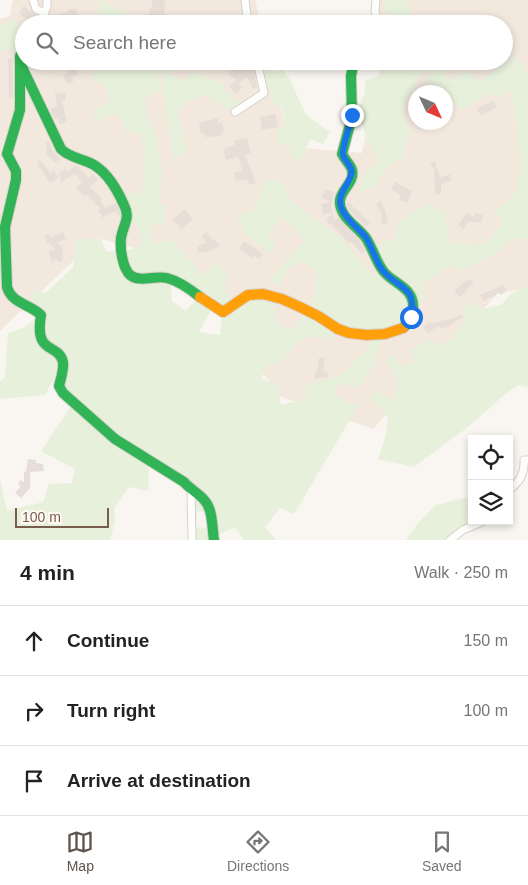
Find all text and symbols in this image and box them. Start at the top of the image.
search box [15,15,513,70]
icon: search [33,29,61,57]
text: Search here [73,32,177,53]
north arrow [408,85,453,130]
route end [341,104,364,127]
route start [400,306,423,329]
map controls [468,435,513,525]
button: locate [468,435,513,480]
button: layers [468,480,513,525]
scale bar [15,505,109,528]
text: 100 m [22,509,61,525]
text: 4 min [20,561,75,584]
text: Walk · 250 m [414,564,508,581]
icon: ahead [20,627,48,655]
text: Continue [67,630,149,651]
text: 150 m [464,632,508,649]
icon: right [20,697,48,725]
text: Turn right [67,700,155,721]
text: 100 m [464,702,508,719]
icon: arrive [20,767,48,795]
text: Arrive at destination [67,770,251,791]
tab: Map [66,828,94,874]
tab: Directions [227,828,289,874]
tab: Saved [422,828,462,874]

